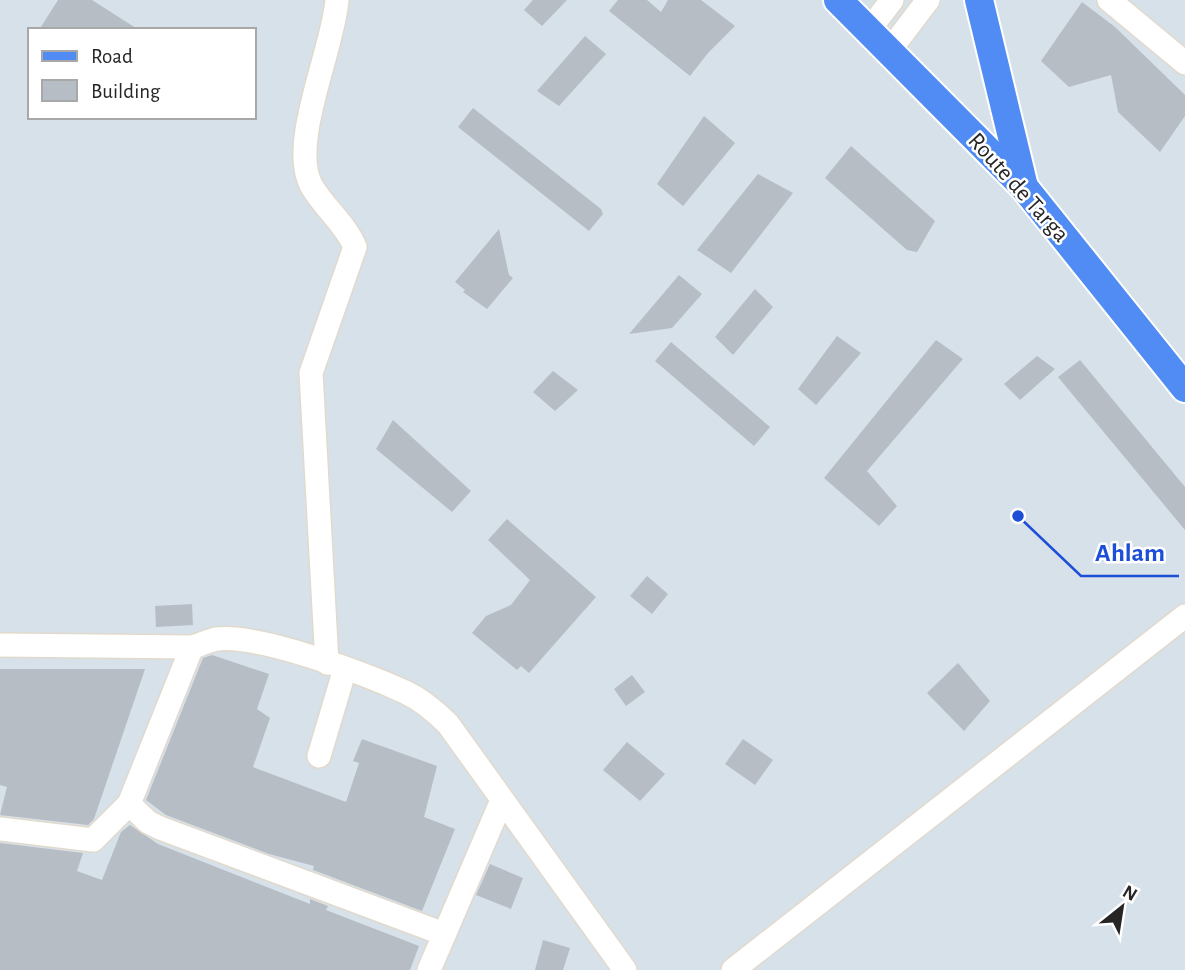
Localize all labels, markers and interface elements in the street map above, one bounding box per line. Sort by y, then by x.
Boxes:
legend [28,28,256,119]
text: Road [91,46,133,67]
text: Building [91,81,161,102]
street label: Route de Targa [963,129,1073,247]
callout: Ahlam [1081,529,1179,576]
text: Ahlam [1095,540,1165,566]
north arrow [1087,872,1157,942]
text: N [1119,882,1140,905]

